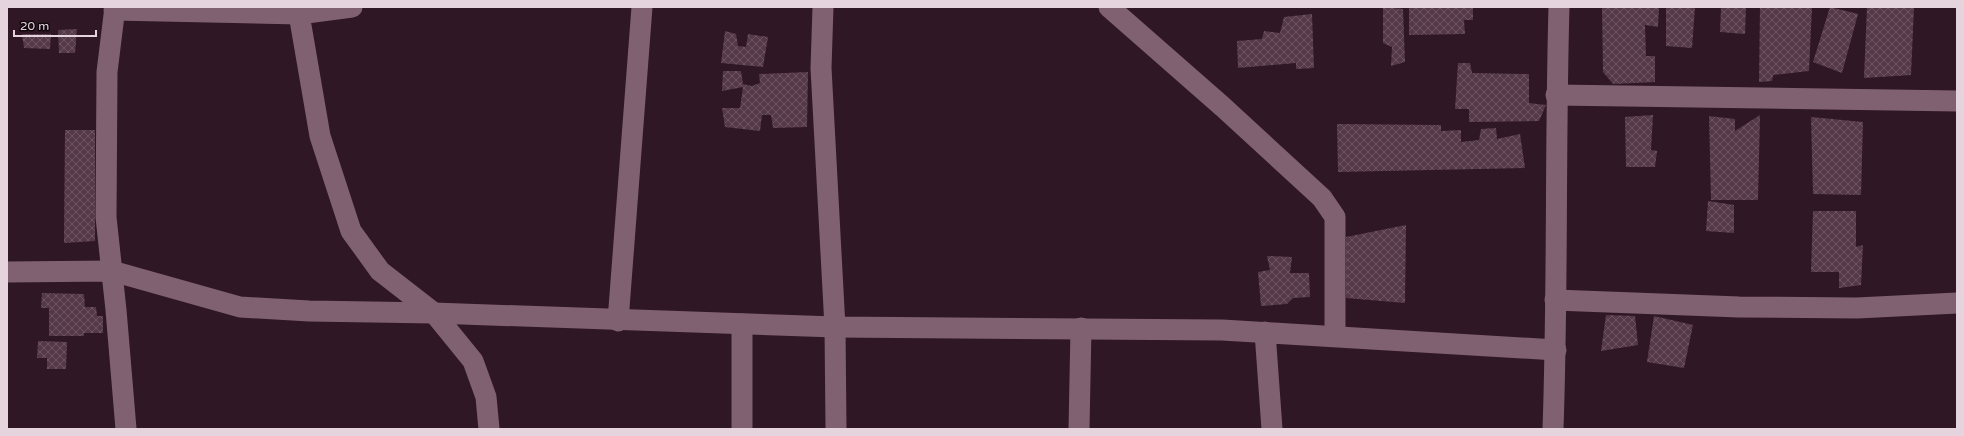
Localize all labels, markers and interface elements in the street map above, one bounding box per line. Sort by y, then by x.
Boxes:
scale bar [14,12,96,38]
text: 20 m [20,19,49,33]

